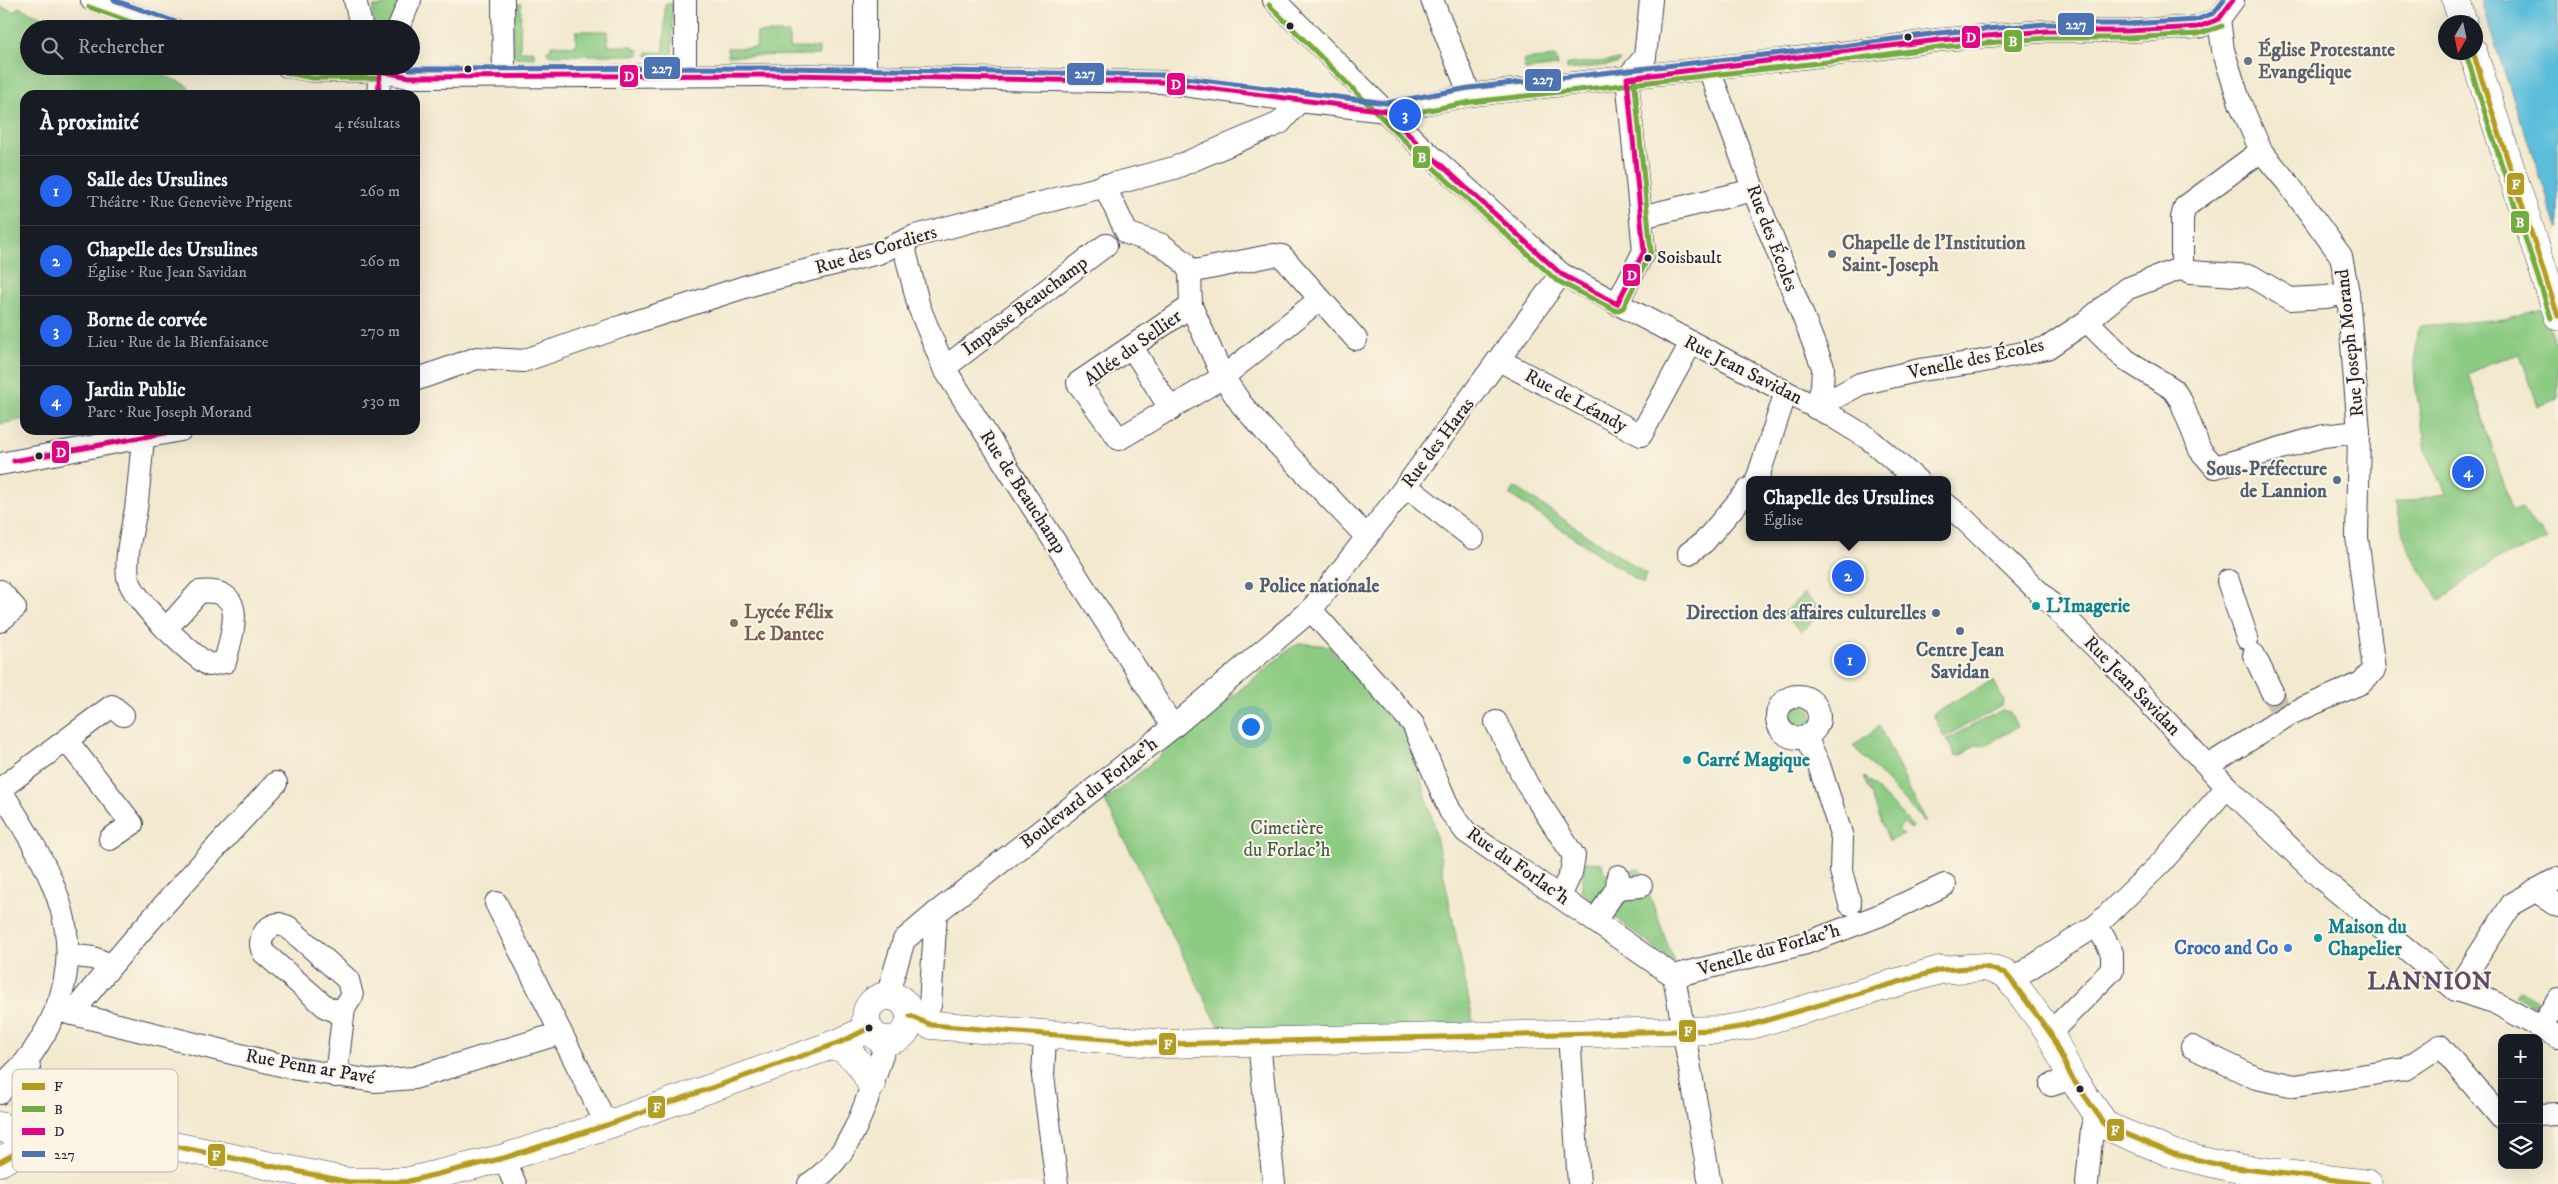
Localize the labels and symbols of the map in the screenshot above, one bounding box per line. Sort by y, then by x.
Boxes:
line badge: 227 [2057,12,2095,36]
north arrow [2438,15,2483,60]
text: 227 [2066,16,2086,34]
unlabelled marker [1285,21,1295,31]
line badge: D [1961,25,1981,49]
text: D [1966,29,1977,47]
line badge: B [2003,29,2023,53]
unlabelled marker [1903,32,1913,42]
text: B [2009,33,2018,51]
place label: Église Protestante Evangélique [2258,37,2395,85]
marker: Église Protestante Evangélique [2242,55,2254,67]
line badge: 227 [643,56,681,80]
text: 227 [652,60,672,78]
line badge: 227 [1066,62,1105,86]
unlabelled marker [463,64,473,74]
line badge: D [619,64,639,88]
text: 227 [1075,65,1095,83]
text: D [624,68,635,86]
line badge: 227 [1524,68,1562,92]
text: 227 [1533,71,1553,89]
line badge: D [1166,72,1186,96]
text: D [1171,76,1182,94]
pin: 3 [1389,96,1421,134]
line badge: B [1412,145,1431,169]
text: B [1418,149,1427,167]
line badge: F [2506,172,2525,196]
text: F [2512,176,2521,194]
street label: Rue des Écoles [1741,181,1804,294]
line badge: B [2510,210,2530,234]
text: B [2516,214,2525,232]
street label: Rue des Cordiers [812,221,940,279]
place label: Chapelle de l'Institution Saint-Joseph [1842,232,2027,277]
place label: Soisbault [1657,247,1722,269]
marker: Chapelle de l'Institution Saint-Joseph [1826,248,1838,260]
street label: Impasse Beauchamp [958,251,1092,361]
marker: Soisbault [1643,253,1653,263]
line badge: D [1622,263,1641,287]
text: D [1627,267,1638,285]
street label: Rue Joseph Morand [2331,267,2369,418]
street label: Allée du Sellier [1080,305,1186,391]
street label: Rue Jean Savidan [1680,330,1806,410]
street label: Venelle des Écoles [1905,332,2046,385]
street label: Rue de Léandy [1521,364,1632,438]
street label: Rue des Haras [1397,393,1479,493]
street label: Rue de Beauchamp [975,426,1071,558]
line badge: D [51,440,70,464]
text: D [56,444,67,462]
unlabelled marker [34,451,44,461]
pin: 4 [2452,453,2484,491]
place label: Sous-Préfecture de Lannion [2206,458,2328,503]
marker: Sous-Préfecture de Lannion [2331,474,2343,486]
pin: 2 [1832,557,1864,595]
place label: Police nationale [1259,575,1379,598]
marker: Police nationale [1243,580,1255,592]
place label: L'Imagerie [2046,595,2130,618]
marker: L'Imagerie [2030,600,2042,612]
place label: Lycée Félix Le Dantec [744,601,834,646]
place label: Direction des affaires culturelles [1686,602,1927,625]
marker: Direction des affaires culturelles [1930,607,1942,619]
marker: Lycée Félix Le Dantec [728,617,740,629]
marker: Centre Jean Savidan [1954,625,1966,637]
street label: Rue Jean Savidan [2079,631,2185,741]
place label: Centre Jean Savidan [1916,639,2005,684]
pin: 1 [1834,641,1866,679]
your location [1238,714,1264,740]
street label: Boulevard du Forlac'h [1016,732,1162,854]
place label: Carré Magique [1697,749,1810,773]
marker: Carré Magique [1681,754,1693,766]
park label: Cimetière du Forlac’h [1244,817,1330,862]
street label: Rue du Forlac'h [1462,822,1574,910]
place label: Maison du Chapelier [2328,916,2407,961]
street label: Venelle du Forlac'h [1694,919,1843,982]
marker: Maison du Chapelier [2312,932,2324,944]
place label: Croco and Co [2174,937,2278,960]
marker: Croco and Co [2282,942,2294,954]
district label: LANNION [2367,967,2493,997]
line badge: F [1678,1019,1697,1043]
unlabelled marker [864,1023,874,1033]
text: F [1684,1023,1693,1041]
line badge: F [1158,1032,1177,1056]
text: F [1164,1036,1173,1054]
street label: Rue Penn ar Pavé [244,1044,377,1090]
legend [12,1069,178,1172]
text: F [54,1078,63,1096]
unlabelled marker [2075,1084,2085,1094]
line badge: F [647,1095,666,1119]
text: F [653,1099,662,1117]
text: B [54,1101,63,1119]
line badge: F [2106,1118,2125,1142]
text: F [2111,1122,2120,1140]
text: D [54,1123,64,1141]
line badge: F [207,1143,226,1167]
text: 227 [54,1146,75,1164]
text: F [212,1147,221,1165]

